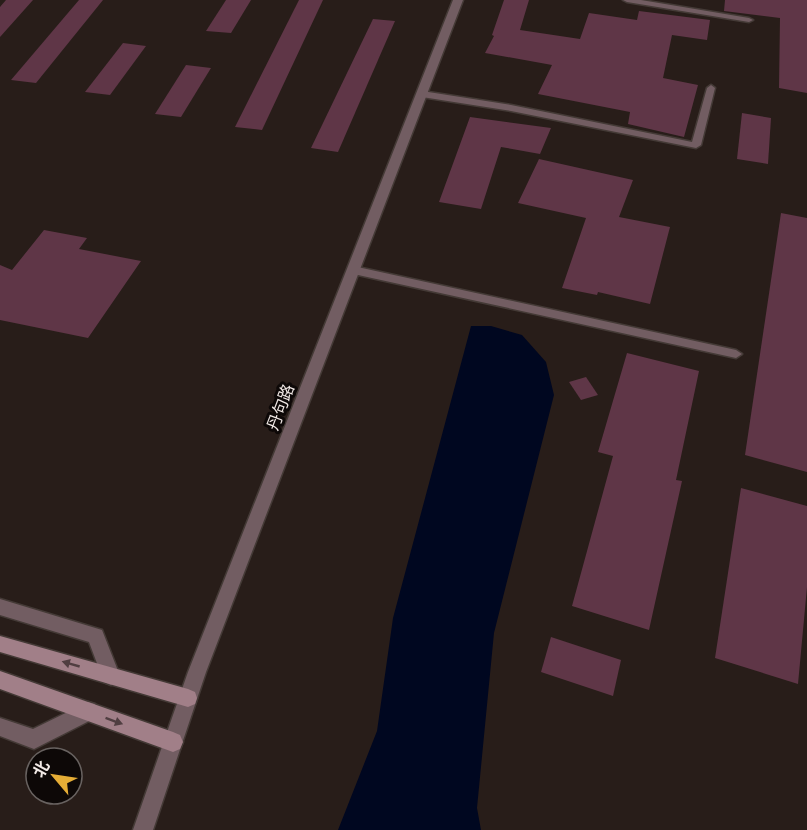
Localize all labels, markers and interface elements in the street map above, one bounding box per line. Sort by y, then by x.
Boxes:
street label: 丹句路 [263,381,298,433]
one-way arrow [62,659,80,668]
one-way arrow [105,716,123,726]
north arrow [24,746,84,806]
text: 北 [29,757,54,781]

